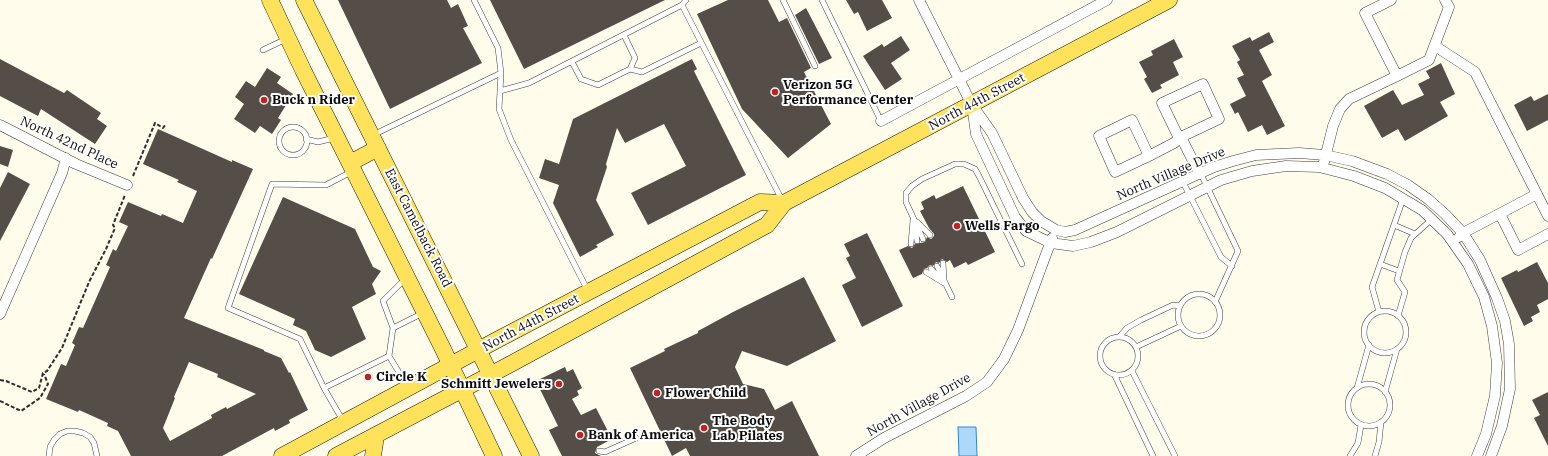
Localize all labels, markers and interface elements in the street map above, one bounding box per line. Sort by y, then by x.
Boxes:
street label: North 44th Street [926,70,1028,134]
place label: Verizon 5G Performance Center [783,77,913,108]
marker: Verizon 5G Performance Center [770,87,780,97]
place label: Buck n Rider [272,92,355,108]
marker: Buck n Rider [259,95,269,105]
street label: North 42nd Place [17,113,121,173]
street label: North Village Drive [1115,144,1227,204]
street label: East Camelback Road [381,166,455,290]
place label: Wells Fargo [965,218,1040,234]
marker: Wells Fargo [952,221,962,231]
street label: North 44th Street [480,291,582,355]
place label: Circle K [376,369,427,385]
street label: North Village Drive [864,370,974,440]
marker: Circle K [363,372,373,382]
place label: Schmitt Jewelers [441,376,551,392]
marker: Schmitt Jewelers [554,379,564,389]
place label: Flower Child [665,385,747,401]
marker: Flower Child [652,388,662,398]
place label: The Body Lab Pilates [712,413,782,444]
marker: The Body Lab Pilates [699,423,709,433]
place label: Bank of America [588,427,694,443]
marker: Bank of America [575,430,585,440]

